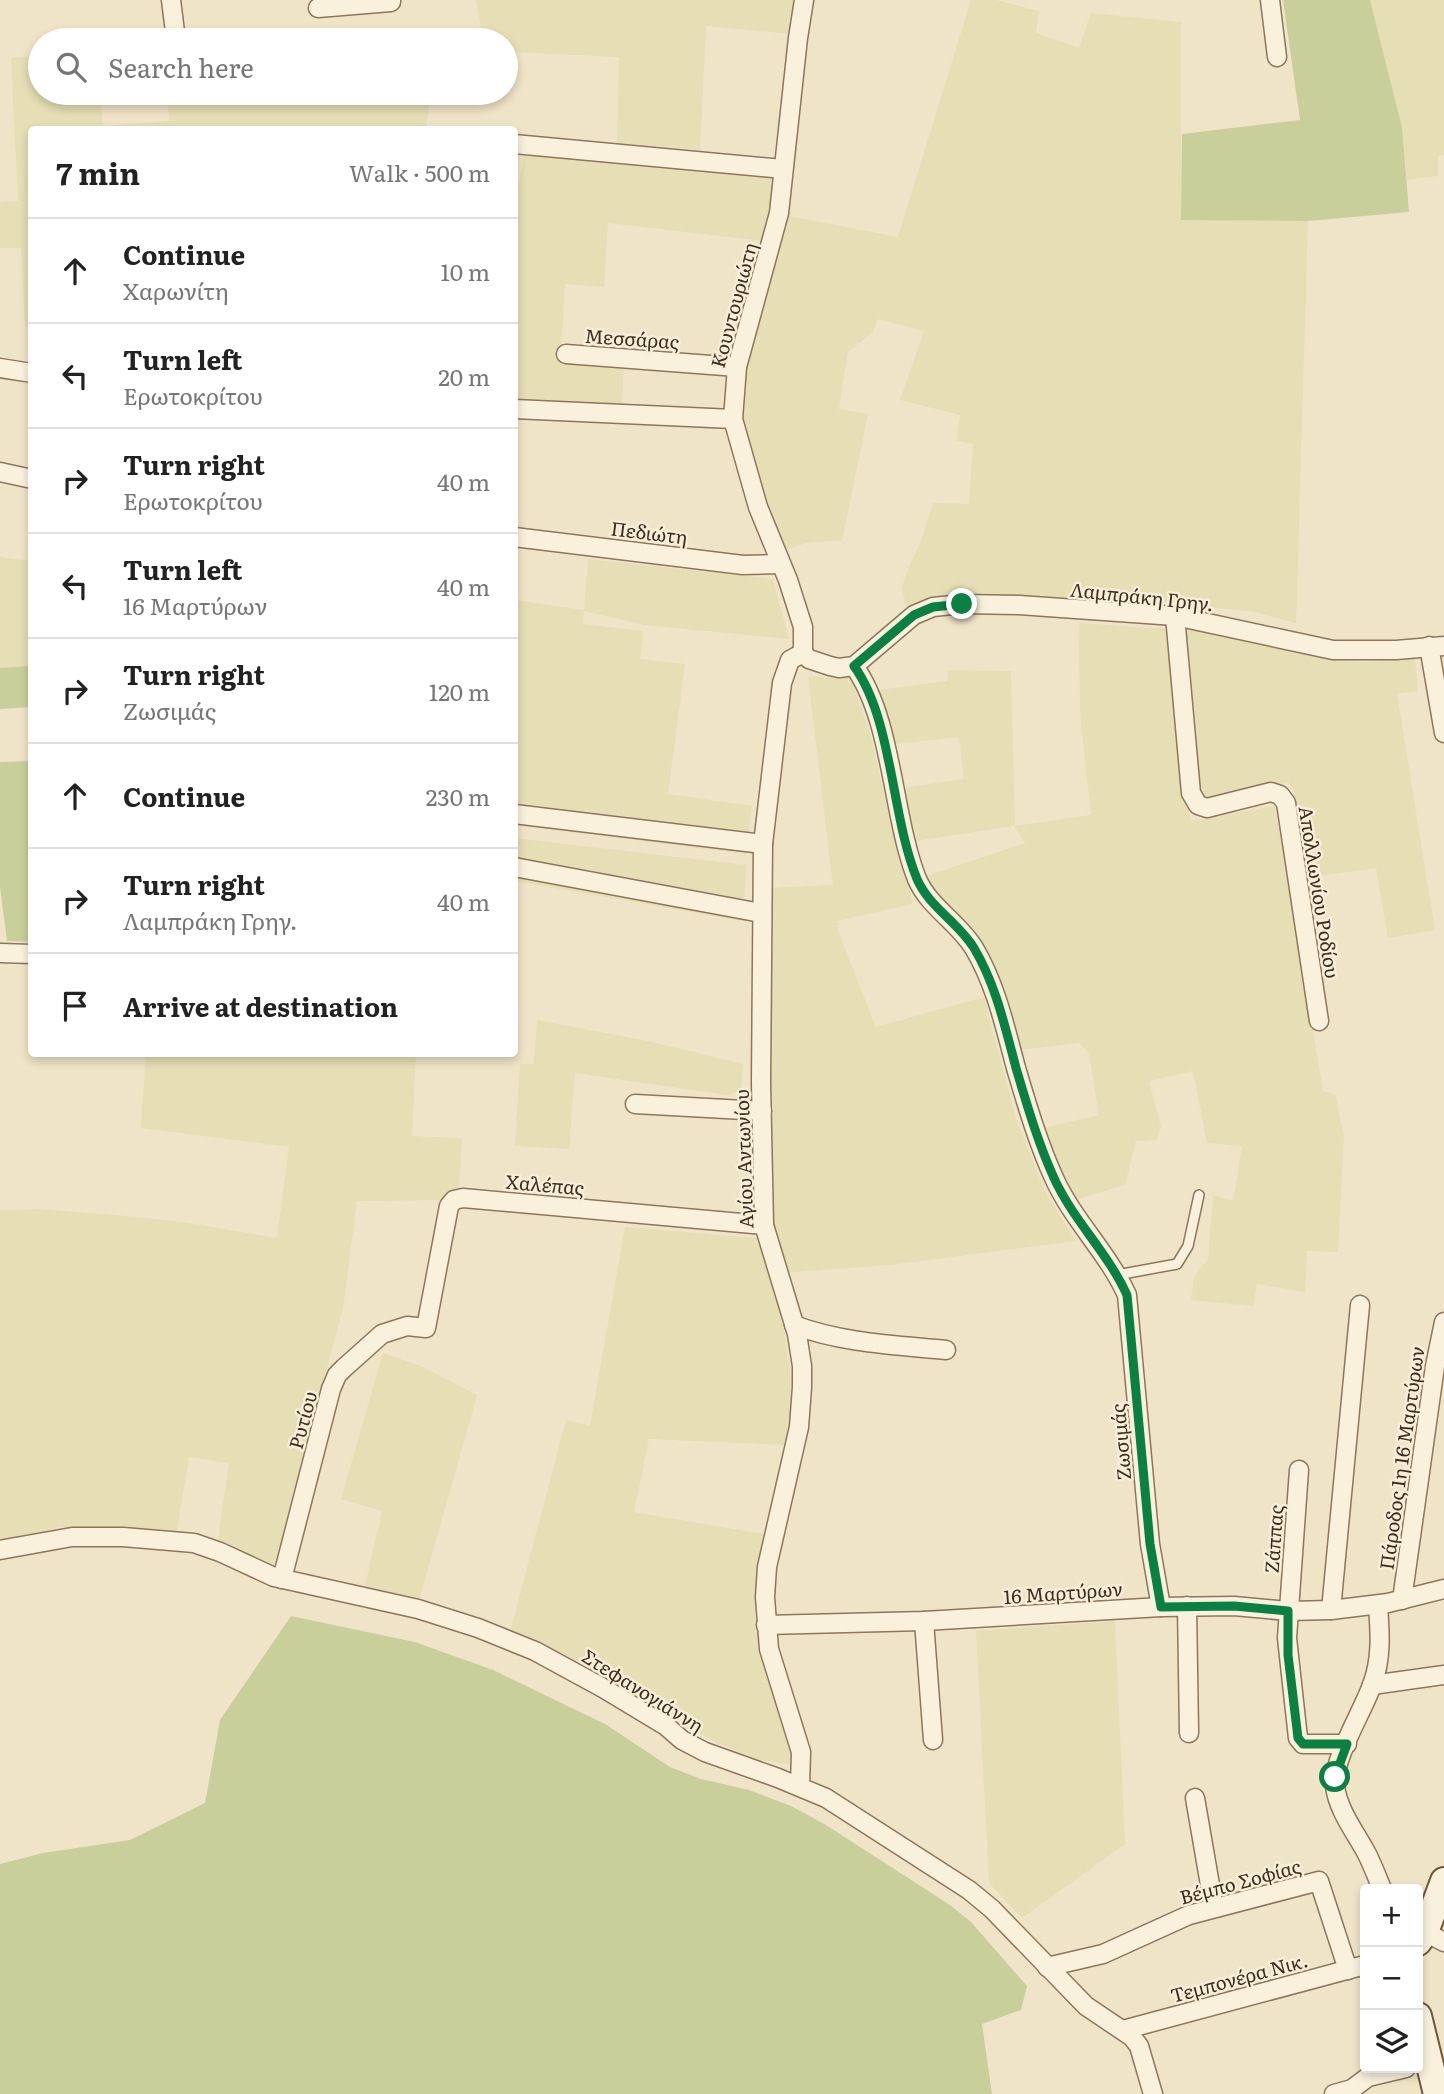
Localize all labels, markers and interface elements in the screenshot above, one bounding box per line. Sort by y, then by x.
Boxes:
search box [28,28,518,105]
text: Search here [108,47,254,86]
icon: search [52,48,90,86]
text: 7 min [56,150,140,194]
text: Walk · 500 m [349,155,490,189]
text: Continue [123,234,245,273]
street label: Κουντουριώτη [703,239,763,371]
icon: ahead [56,252,94,290]
text: 10 m [440,254,490,288]
text: Χαρωνίτη [123,273,229,307]
street label: Μεσσάρας [584,321,680,355]
text: Turn left [123,339,242,378]
icon: left [56,357,94,395]
text: 20 m [438,359,490,393]
text: Ερωτοκρίτου [123,378,263,412]
text: Turn right [123,444,265,483]
icon: right [56,462,94,500]
text: 40 m [437,464,490,498]
text: Ερωτοκρίτου [123,483,263,517]
street label: Πεδιώτη [609,513,689,551]
text: Turn left [123,549,242,588]
icon: left [56,567,94,605]
text: 40 m [437,569,490,603]
street label: Λαμπράκη Γρηγ. [1069,575,1215,617]
text: 16 Μαρτύρων [123,588,267,622]
route end [946,588,977,619]
text: Turn right [123,654,265,693]
icon: right [56,672,94,710]
text: 120 m [429,674,490,708]
text: Ζωσιμάς [123,693,216,727]
text: Continue [123,776,245,815]
icon: ahead [56,777,94,815]
text: 230 m [426,779,490,813]
street label: Απολλωνίου Ροδίου [1293,804,1347,980]
text: Turn right [123,864,265,903]
icon: right [56,882,94,920]
text: 40 m [437,884,490,918]
text: Λαμπράκη Γρηγ. [123,903,297,937]
text: Arrive at destination [123,986,398,1025]
icon: arrive [56,987,94,1025]
street label: Αγίου Αντωνίου [727,1089,759,1229]
street label: Χαλέπας [505,1167,585,1201]
street label: Πάροδος 1η 16 Μαρτύρων [1371,1344,1431,1572]
street label: Ρυτίου [281,1388,323,1452]
street label: Ζωσιμάς [1103,1402,1137,1482]
street label: Ζάππας [1257,1504,1289,1574]
street label: 16 Μαρτύρων [1003,1574,1123,1610]
street label: Στεφανογιάννη [577,1641,709,1739]
route start [1319,1761,1350,1792]
street label: Βέμπο Σοφίας [1176,1851,1304,1911]
map controls [1360,1884,1423,2073]
button: + [1360,1884,1423,1947]
street label: Τεμπονέρα Νικ. [1167,1945,1311,2009]
button: − [1360,1947,1423,2010]
button: layers [1360,2010,1423,2073]

